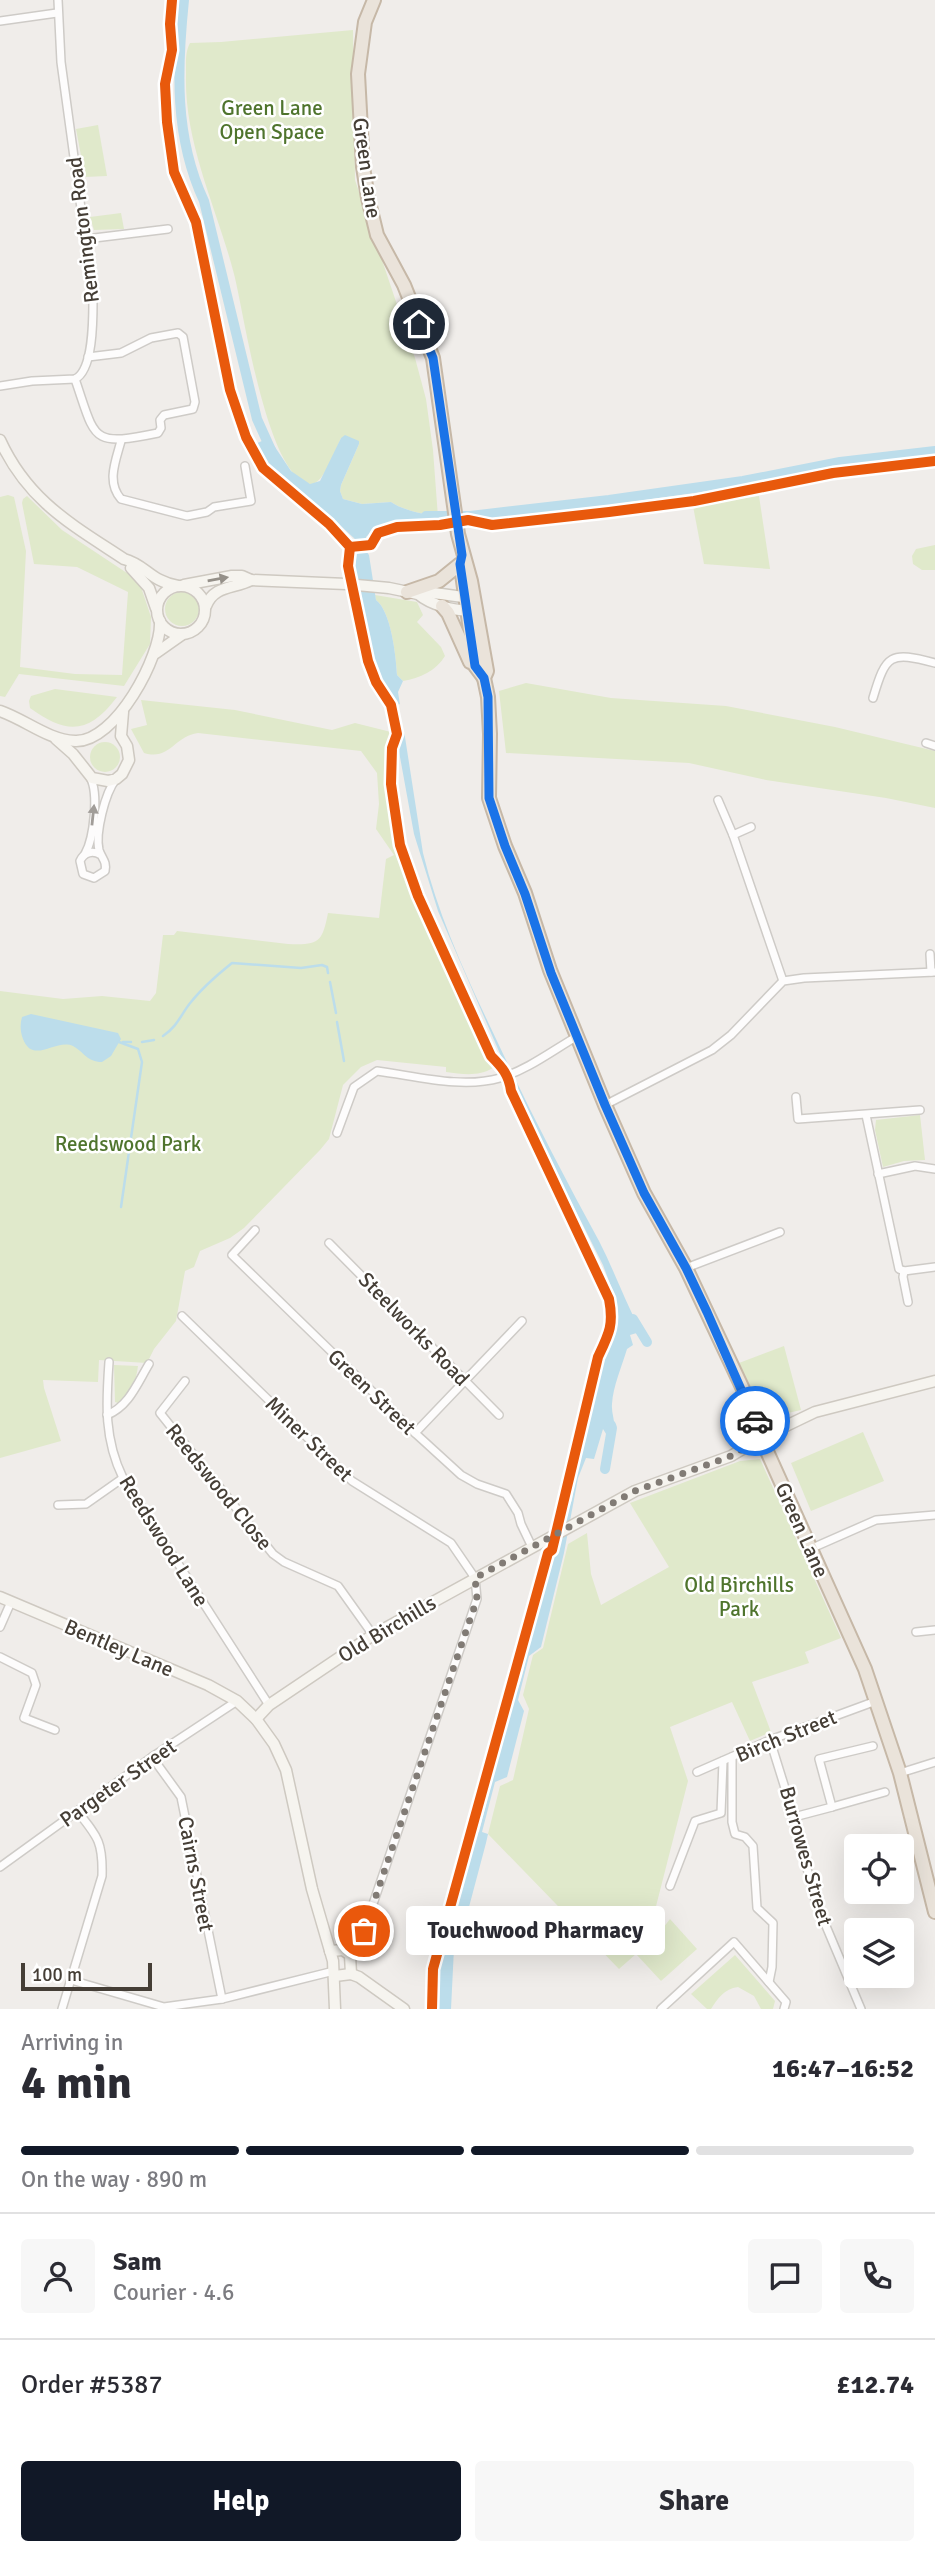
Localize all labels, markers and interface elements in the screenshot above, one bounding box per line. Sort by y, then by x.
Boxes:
park label: Green Lane Open Space [219,95,325,145]
street label: Green Lane [347,116,387,220]
street label: Remington Road [61,156,105,304]
pin [389,294,449,354]
icon: home [400,305,438,343]
one-way arrow [207,573,229,584]
one-way arrow [88,804,99,826]
park label: Reedswood Park [55,1131,202,1157]
street label: Steelworks Road [353,1266,475,1392]
street label: Green Street [322,1344,422,1440]
courier [720,1386,790,1456]
street label: Miner Street [260,1391,358,1487]
icon: car [736,1402,774,1440]
street label: Reedswood Close [160,1418,278,1556]
street label: Reedswood Lane [113,1471,215,1611]
street label: Green Lane [770,1478,834,1582]
park label: Old Birchills Park [684,1572,794,1622]
street label: Old Birchills [333,1590,441,1668]
street label: Bentley Lane [61,1613,177,1683]
street label: Birch Street [732,1704,840,1768]
street label: Pargeter Street [55,1733,181,1833]
street label: Burrowes Street [774,1783,838,1929]
street label: Cairns Street [172,1814,220,1934]
map controls [844,1834,914,1988]
button: locate [844,1834,914,1904]
pin [334,1901,394,1961]
callout: Touchwood Pharmacy [406,1906,665,1955]
icon: bag [345,1912,383,1950]
text: Touchwood Pharmacy [428,1916,643,1945]
button: layers [844,1918,914,1988]
scale bar [21,1960,152,1992]
text: 100 m [32,1963,82,1987]
text: Arriving in [21,2028,123,2057]
text: 16:47–16:52 [772,2053,914,2085]
text: 4 min [21,2055,132,2111]
text: On the way · 890 m [21,2165,207,2194]
button: person [21,2239,95,2313]
button: chat [748,2239,822,2313]
button: phone [840,2239,914,2313]
text: Sam [113,2246,162,2278]
text: Courier · 4.6 [113,2278,234,2307]
text: Order #5387 [21,2369,162,2401]
text: £12.74 [836,2369,914,2401]
button: Help [21,2461,461,2541]
button: Share [475,2461,914,2541]

